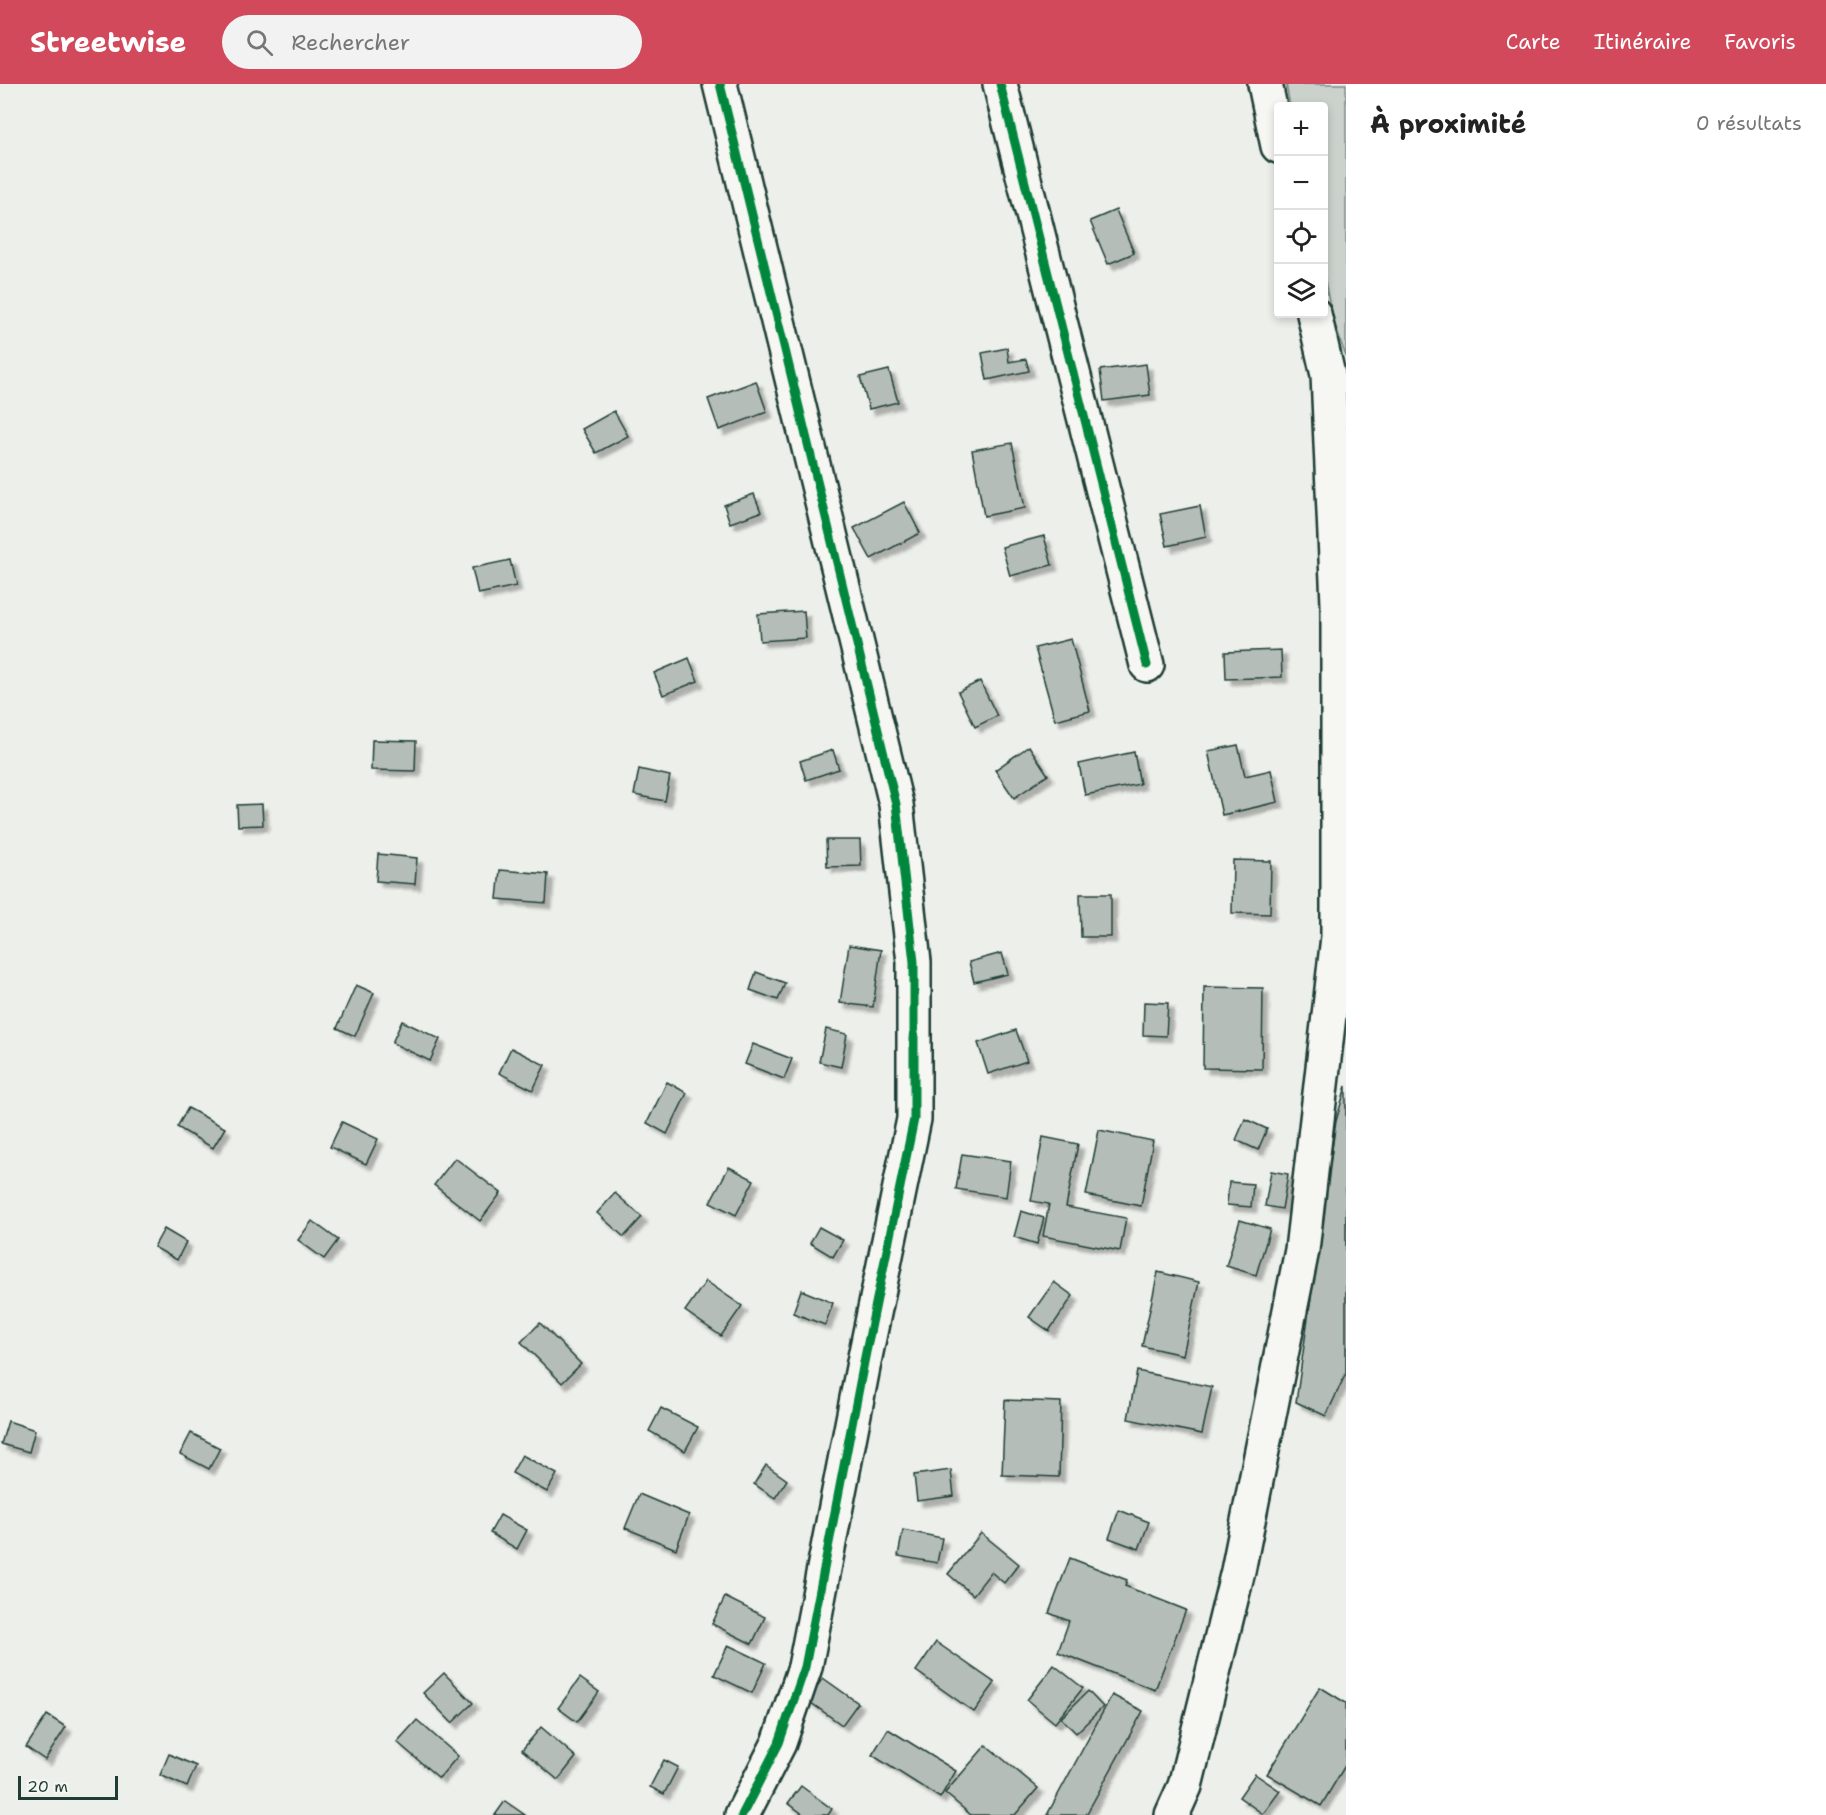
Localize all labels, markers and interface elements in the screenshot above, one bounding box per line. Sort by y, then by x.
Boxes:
search box [222,15,642,69]
text: Streetwise [30,23,186,61]
icon: search [243,26,276,59]
text: Rechercher [291,28,410,57]
text: Carte [1506,28,1561,56]
text: Itinéraire [1594,28,1691,56]
text: Favoris [1724,28,1796,56]
map controls [1274,102,1328,318]
button: + [1274,102,1328,156]
text: À proximité [1370,106,1526,141]
text: 0 résultats [1696,110,1802,136]
button: − [1274,156,1328,210]
button: locate [1274,210,1328,264]
button: layers [1274,264,1328,318]
scale bar [18,1773,118,1800]
text: 20 m [27,1776,68,1797]

